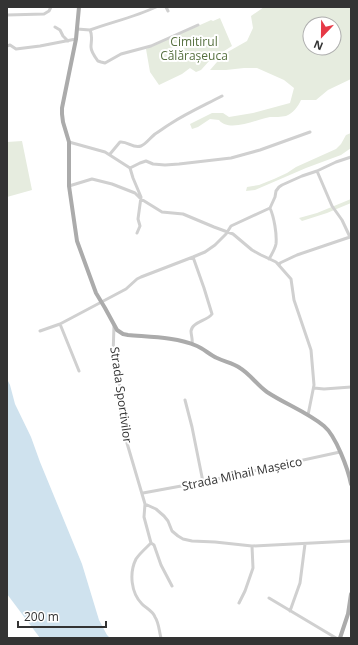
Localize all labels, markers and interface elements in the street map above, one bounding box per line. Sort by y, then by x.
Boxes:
north arrow [302,16,342,56]
park label: Cimitirul Călărașeuca [160,33,228,64]
text: N [311,37,325,54]
street label: Strada Sportivilor [106,346,137,444]
street label: Strada Mihail Mașeico [180,452,304,495]
scale bar [18,603,106,629]
text: 200 m [24,608,59,625]

